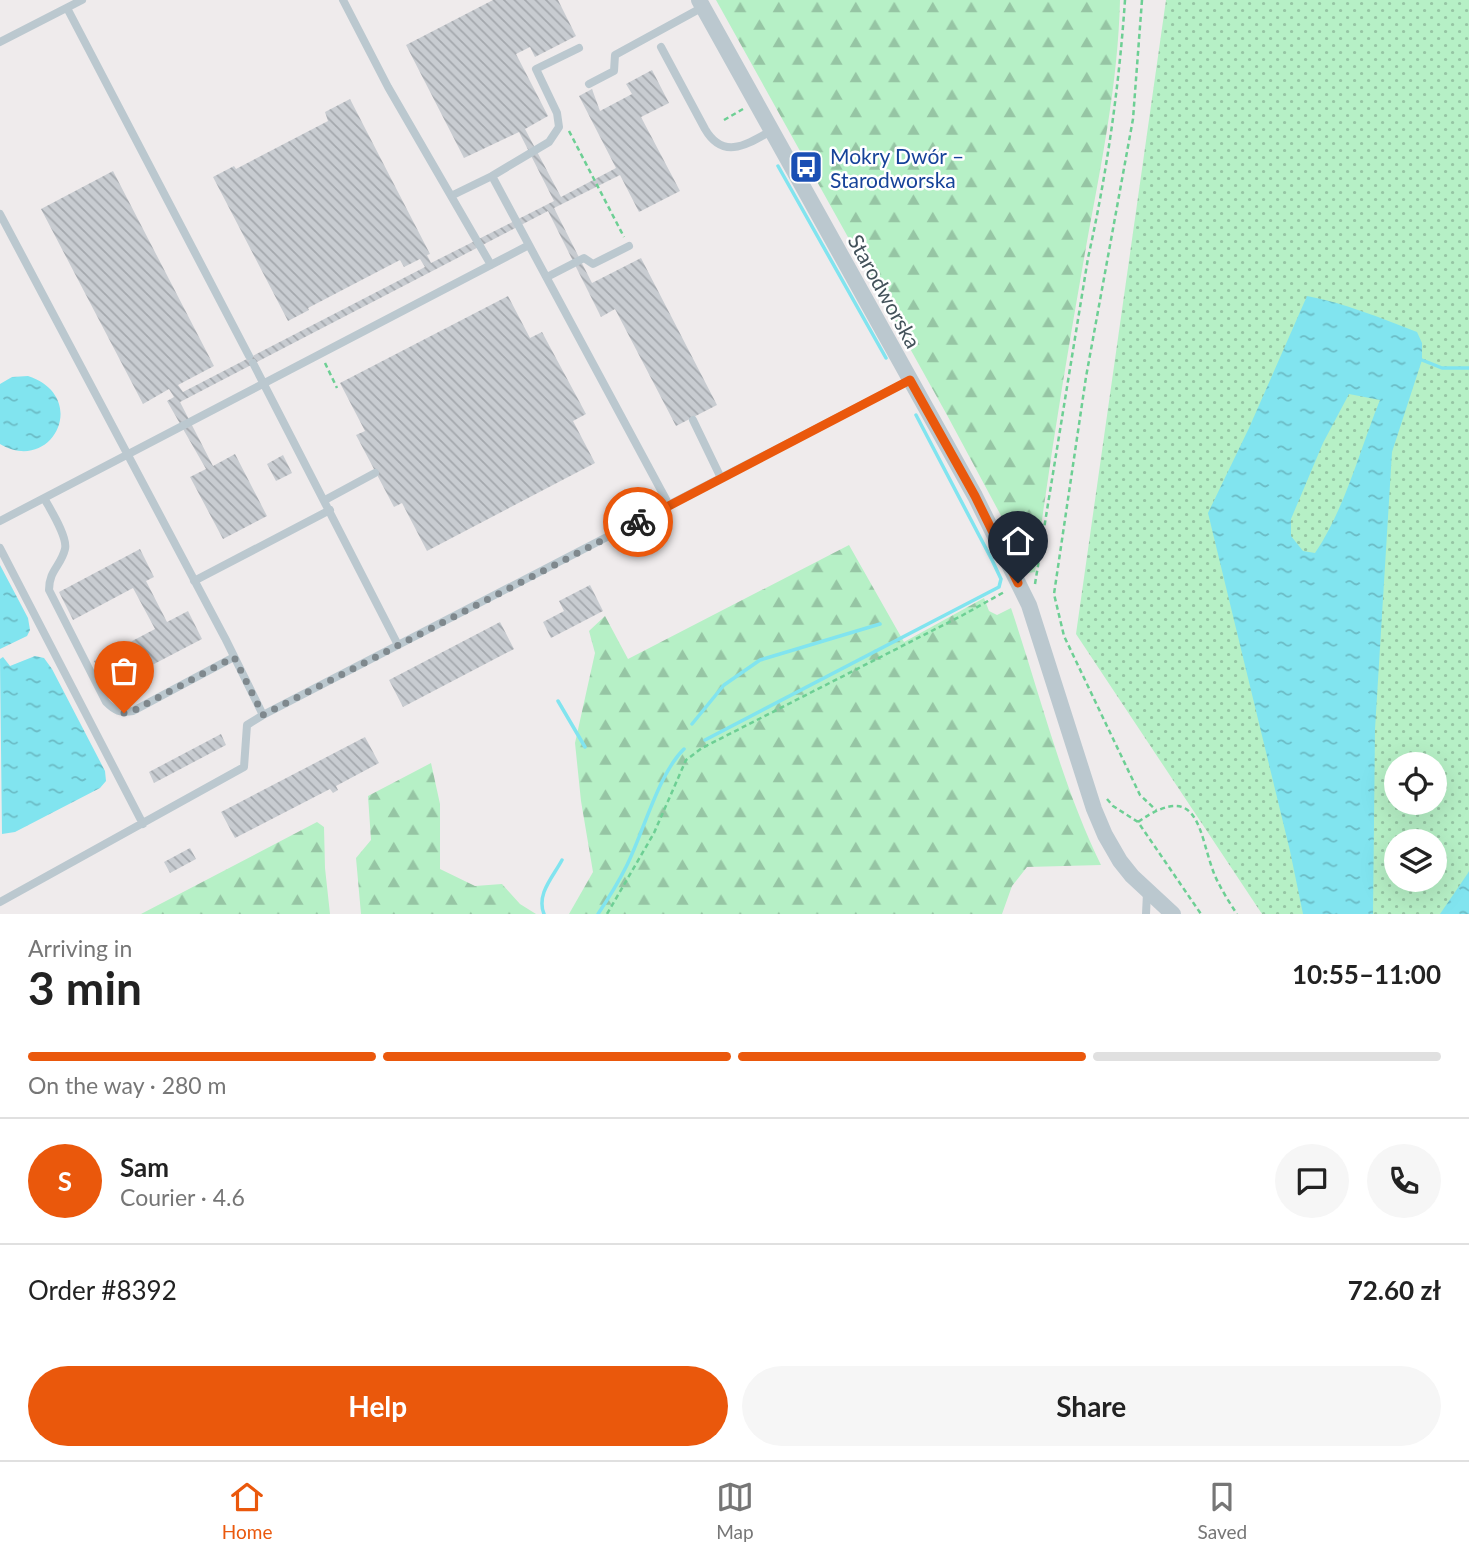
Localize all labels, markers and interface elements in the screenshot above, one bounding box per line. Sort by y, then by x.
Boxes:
place label: Mokry Dwór – Starodworska [830,143,964,192]
bus stop icon: Mokry Dwór – Starodworska [787,148,825,186]
street label: Starodworska [844,230,926,352]
courier [603,487,673,557]
icon: bike [619,503,657,541]
pin [988,511,1048,583]
icon: home [999,522,1037,560]
pin [94,641,154,713]
icon: bag [105,652,143,690]
map controls [1384,752,1447,892]
button: locate [1384,752,1447,815]
button: layers [1384,829,1447,892]
text: Arriving in [28,934,132,962]
text: 10:55–11:00 [1292,958,1441,990]
text: 3 min [28,960,142,1015]
text: On the way · 280 m [28,1071,227,1099]
button: chat [1275,1144,1349,1218]
button: phone [1367,1144,1441,1218]
text: Sam [120,1151,169,1183]
text: S [58,1165,72,1197]
text: Courier · 4.6 [120,1183,245,1211]
text: Order #8392 [28,1274,177,1306]
text: 72.60 zł [1348,1274,1441,1306]
button: Help [28,1366,728,1446]
button: Share [742,1366,1441,1446]
tab: Home [222,1478,272,1543]
tab: Map [716,1478,754,1543]
tab: Saved [1198,1478,1247,1543]

